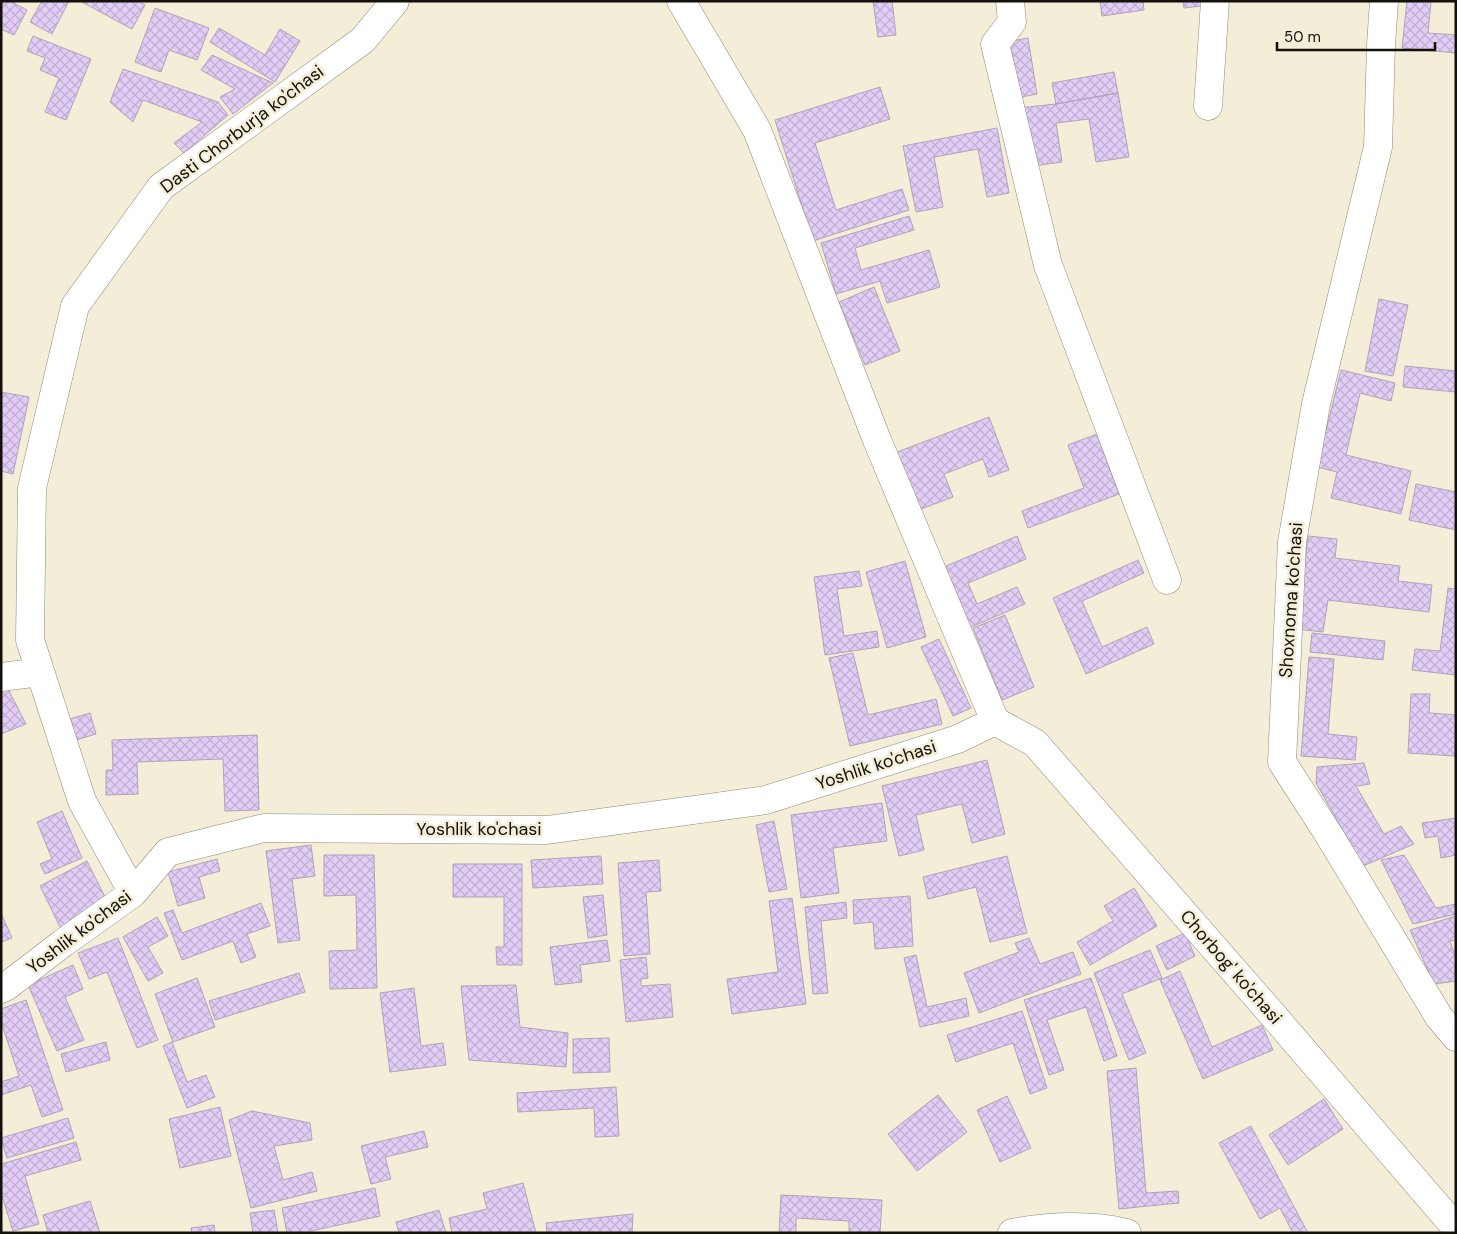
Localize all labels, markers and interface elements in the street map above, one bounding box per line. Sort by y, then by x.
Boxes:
scale bar [1277,20,1434,52]
text: 50 m [1284,27,1321,47]
street label: Dasti Chorburja ko'chasi [155,60,329,198]
street label: Shoxnoma ko'chasi [1274,521,1308,679]
street label: Yoshlik ko'chasi [813,734,939,796]
street label: Yoshlik ko'chasi [416,817,542,841]
street label: Yoshlik ko'chasi [22,885,136,979]
street label: Chorbog' ko'chasi [1175,905,1287,1029]

